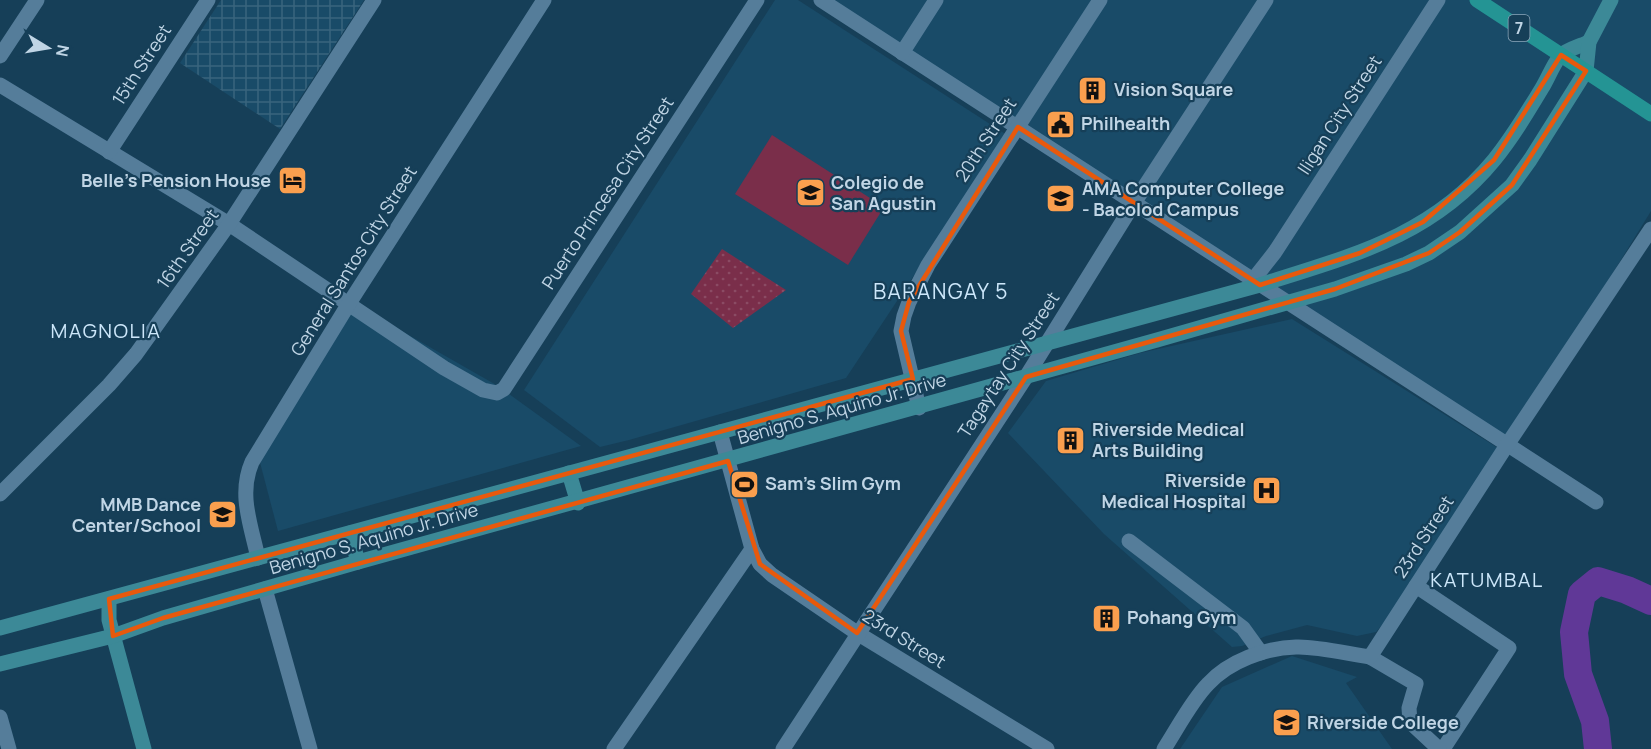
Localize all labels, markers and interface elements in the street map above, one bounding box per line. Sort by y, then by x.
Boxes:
road number: 7 [1508,15,1530,41]
north arrow [18,18,78,78]
street label: 15th Street [106,19,176,109]
text: N [51,43,75,59]
street label: Iligan City Street [1292,50,1387,179]
building icon: Vision Square [1077,74,1109,106]
place label: Vision Square [1114,77,1234,101]
street label: Puerto Princesa City Street [536,92,679,293]
street label: 20th Street [949,93,1021,186]
public building icon: Philhealth [1044,108,1076,140]
place label: Philhealth [1081,111,1170,135]
street label: General Santos City Street [285,161,422,360]
hotel icon: Belle's Pension House [276,165,308,197]
place label: Belle's Pension House [81,168,271,192]
place label: Colegio de San Agustin [831,170,936,215]
place label: AMA Computer College - Bacolod Campus [1082,176,1284,221]
school or university icon: Colegio de San Agustin [794,177,826,209]
school or university icon: AMA Computer College - Bacolod Campus [1045,183,1077,215]
street label: 16th Street [151,204,224,293]
district label: BARANGAY 5 [873,277,1009,305]
street label: Tagaytay City Street [952,287,1064,442]
district label: MAGNOLIA [51,317,161,344]
street label: Benigno S. Aquino Jr. Drive [735,367,949,449]
place label: Riverside Medical Arts Building [1092,417,1245,462]
building icon: Riverside Medical Arts Building [1055,424,1087,456]
sports icon: Sam's Slim Gym [728,468,760,500]
place label: Riverside Medical Hospital [1101,468,1246,513]
place label: Sam's Slim Gym [765,471,901,495]
hospital icon: Riverside Medical Hospital [1251,475,1283,507]
street label: 23rd Street [1388,491,1459,582]
place label: MMB Dance Center/School [72,492,201,537]
street label: Benigno S. Aquino Jr. Drive [267,497,481,579]
school or university icon: MMB Dance Center/School [206,499,238,531]
district label: KATUMBAL [1430,566,1544,593]
building icon: Pohang Gym [1090,602,1122,634]
street label: 23rd Street [858,603,951,673]
place label: Pohang Gym [1127,605,1236,629]
school or university icon: Riverside College [1270,707,1302,739]
place label: Riverside College [1307,710,1459,734]

